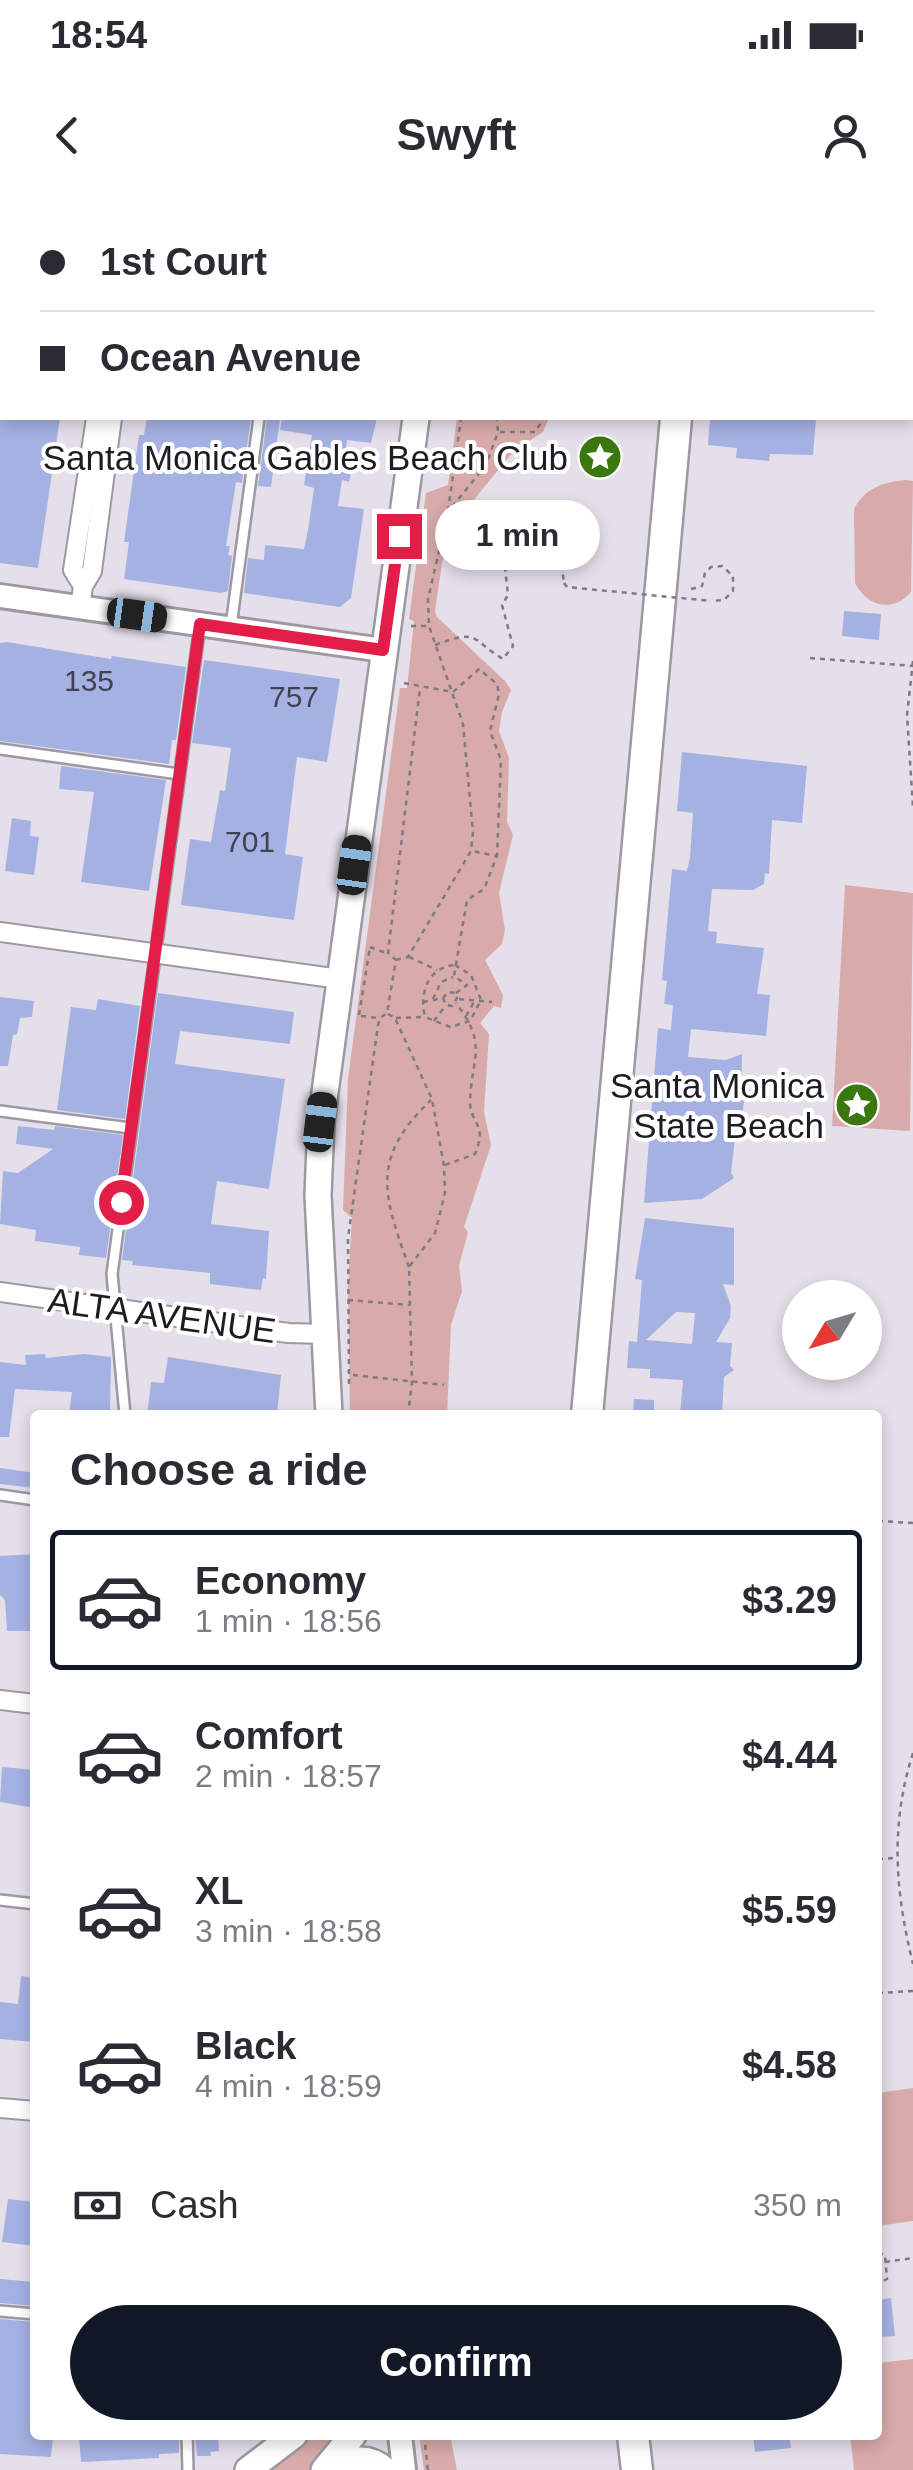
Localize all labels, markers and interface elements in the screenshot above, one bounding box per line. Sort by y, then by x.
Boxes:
text: 18:54 [50,14,147,56]
icon: back [40,108,95,163]
icon: person [818,108,873,163]
text: Swyft [396,109,517,160]
text: 1st Court [100,241,267,283]
text: Ocean Avenue [100,337,361,379]
place icon: Santa Monica Gables Beach Club [577,434,623,480]
place label: Santa Monica Gables Beach Club [43,438,568,477]
callout: 1 min [434,501,599,571]
route end [377,514,422,559]
text: 1 min [476,517,559,553]
car [105,596,169,634]
house number: 135 [64,664,114,697]
house number: 757 [269,680,319,713]
house number: 701 [225,825,275,858]
car [335,833,373,897]
place label: Santa Monica State Beach [610,1066,825,1145]
place icon: Santa Monica State Beach [834,1082,880,1128]
car [301,1090,339,1154]
route start [99,1180,144,1225]
street label: ALTA AVENUE [46,1280,278,1350]
north arrow [782,1280,882,1380]
map controls [782,1280,882,1380]
text: Choose a ride [70,1444,368,1495]
icon: car [75,1555,165,1645]
text: Economy [195,1560,366,1602]
text: $3.29 [742,1579,837,1621]
text: 1 min · 18:56 [195,1603,382,1639]
icon: car [75,1710,165,1800]
text: Comfort [195,1715,343,1757]
text: $4.44 [742,1734,837,1776]
text: 2 min · 18:57 [195,1758,382,1794]
icon: car [75,1865,165,1955]
text: XL [195,1870,244,1912]
text: $5.59 [742,1889,837,1931]
text: 3 min · 18:58 [195,1913,382,1949]
icon: car [75,2020,165,2110]
text: Black [195,2025,296,2067]
text: $4.58 [742,2044,837,2086]
text: 4 min · 18:59 [195,2068,382,2104]
icon: cash [70,2178,125,2233]
text: Cash [150,2184,239,2226]
text: 350 m [753,2187,842,2223]
button: Confirm [70,2305,842,2420]

